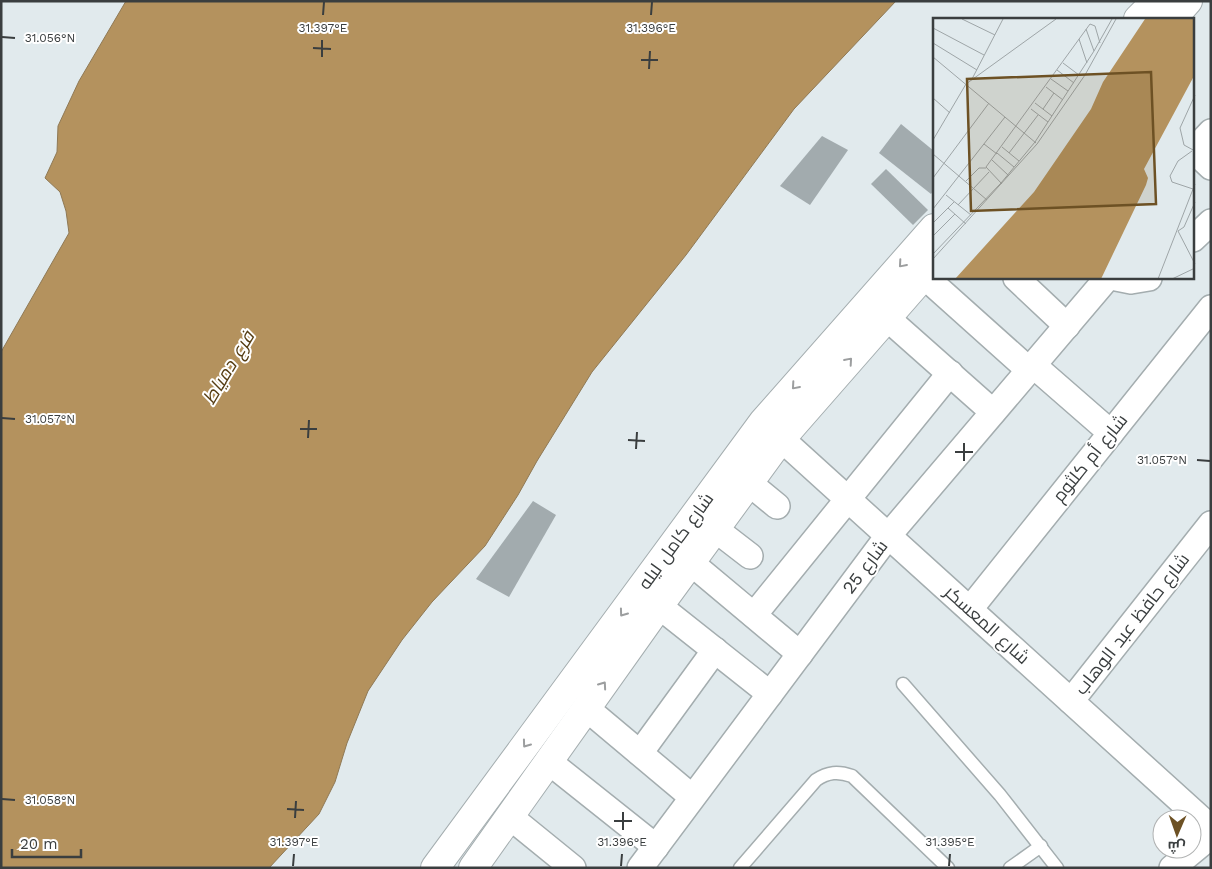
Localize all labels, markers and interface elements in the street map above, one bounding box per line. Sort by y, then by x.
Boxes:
inset map [933,18,1194,279]
text: 31.397°E [299,21,348,35]
text: 31.396°E [626,21,676,35]
text: 31.056°N [25,31,75,45]
one-way arrow [899,259,908,268]
water label: فرع دمياط [198,325,262,409]
one-way arrow [843,358,852,367]
one-way arrow [792,380,800,389]
street label: شارع أم كلثوم [1048,410,1133,507]
text: 31.057°N [25,412,75,426]
text: 31.057°N [1137,453,1187,467]
street label: شارع كامل ليله [634,488,719,594]
street label: شارع 25 [838,536,893,599]
street label: شارع حافظ عبد الوهاب [1070,549,1195,700]
street label: شارع المعسكر [938,580,1034,670]
one-way arrow [620,607,628,616]
one-way arrow [597,682,605,691]
one-way arrow [524,738,532,747]
text: 31.058°N [25,793,75,807]
north arrow [1152,809,1202,859]
scale bar [12,826,81,858]
text: 20 m [20,835,58,853]
text: 31.397°E [270,835,319,849]
text: 31.396°E [597,835,647,849]
text: 31.395°E [925,835,975,849]
text: ش [1167,838,1186,855]

